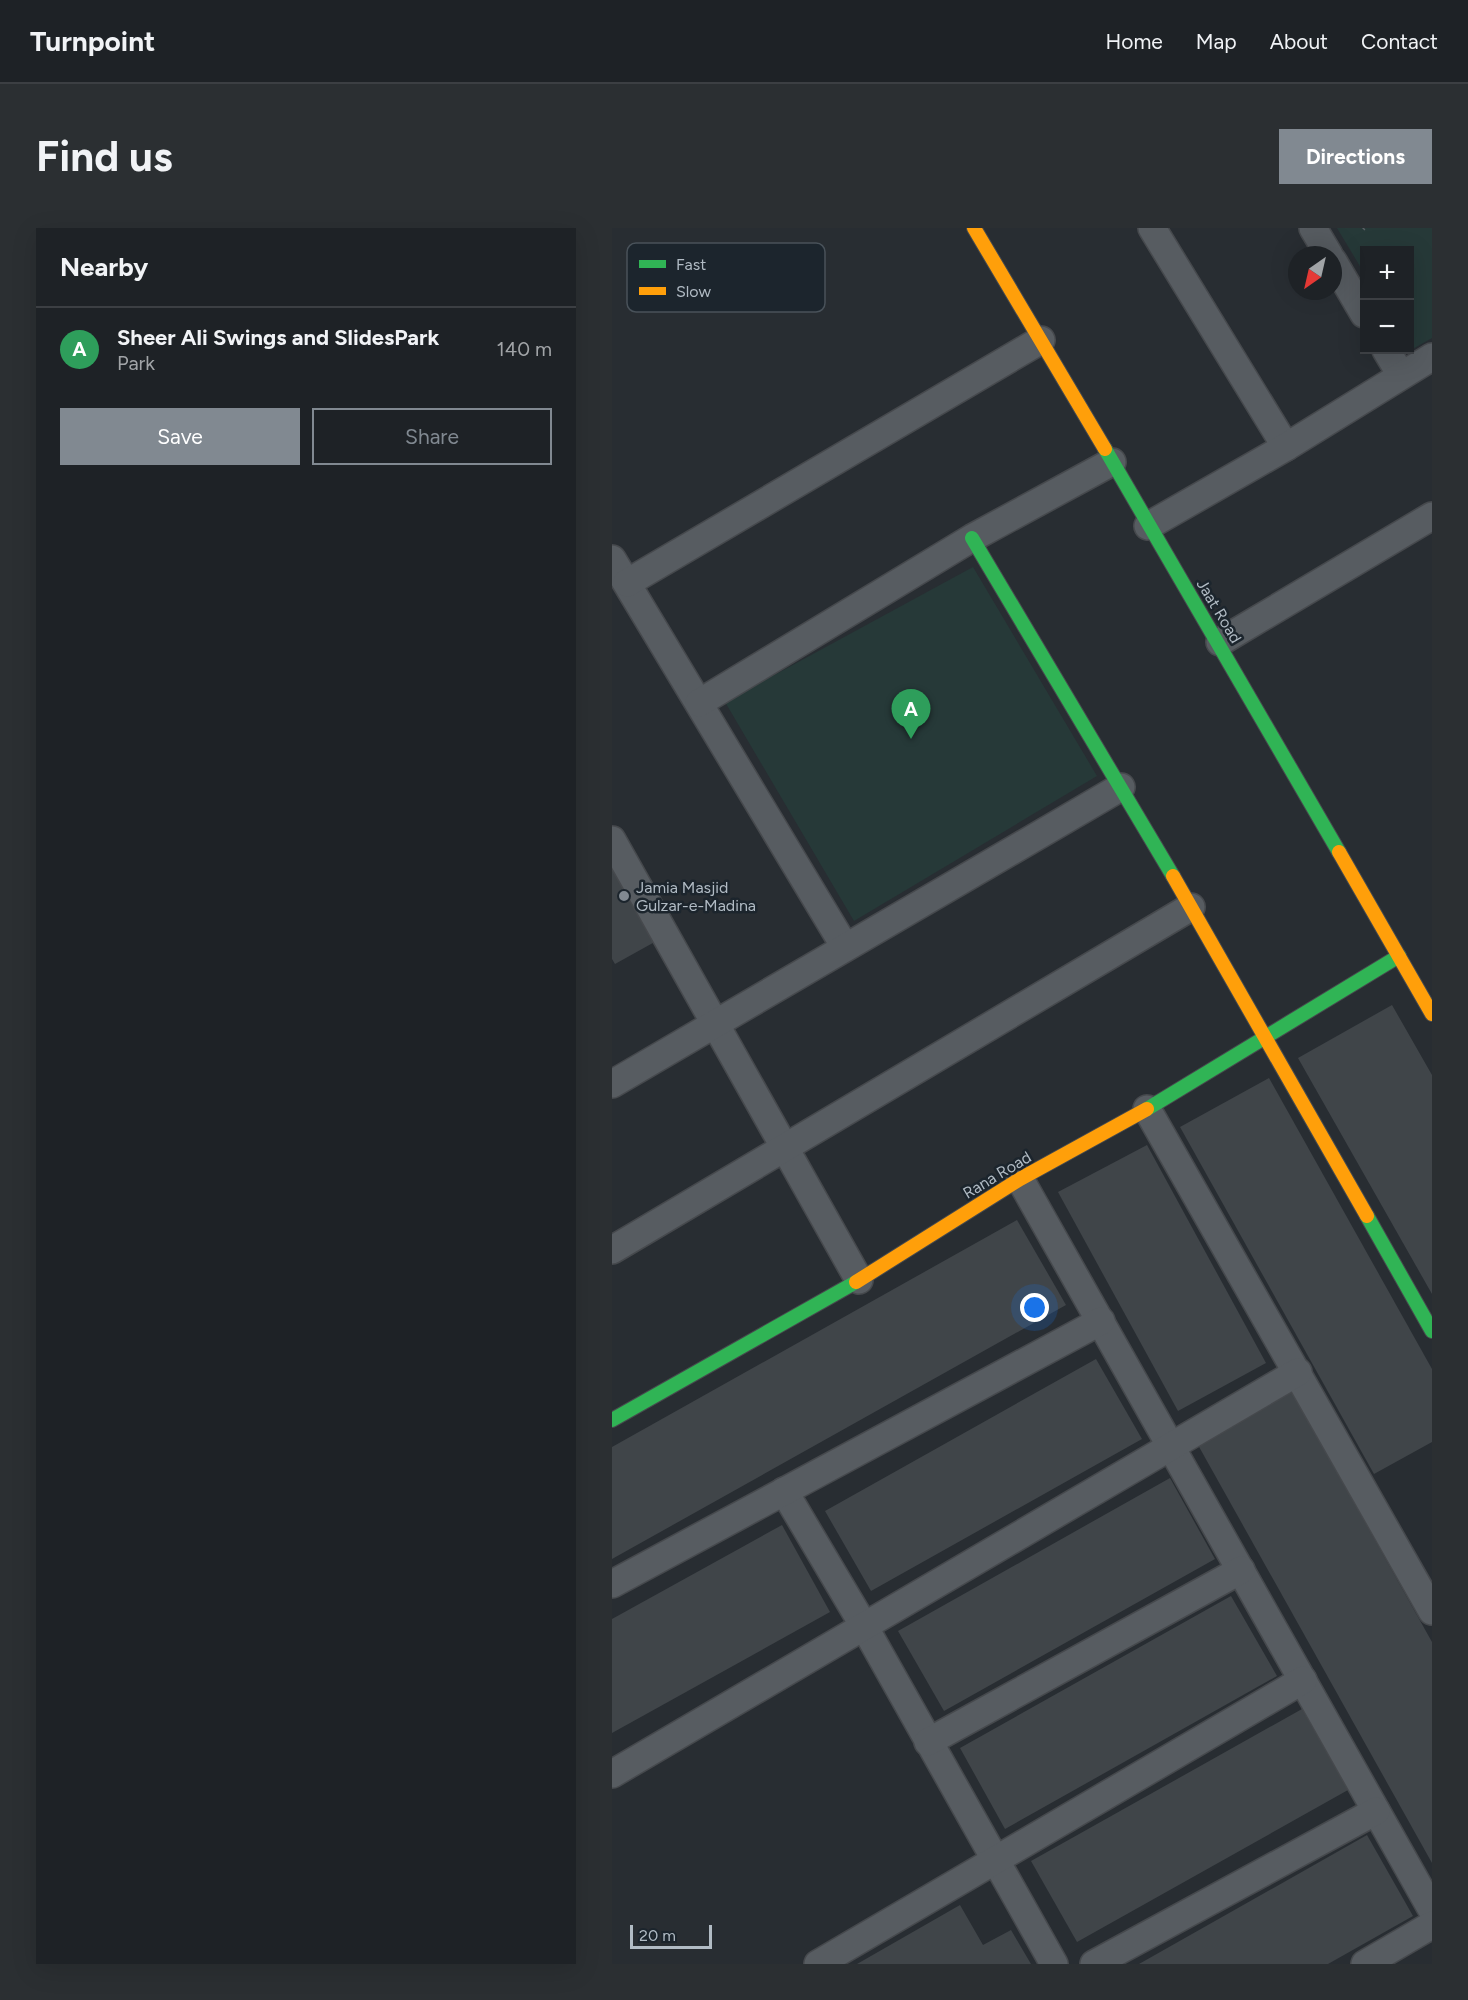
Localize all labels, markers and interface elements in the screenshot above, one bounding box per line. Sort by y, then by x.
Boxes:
text: Turnpoint [30,24,155,58]
text: Home [1106,29,1163,54]
text: Map [1196,29,1237,54]
text: About [1270,29,1328,54]
text: Contact [1361,29,1438,54]
button: Directions [1279,129,1432,184]
text: Find us [36,131,173,182]
legend [627,243,825,312]
north arrow [1288,246,1342,300]
map controls [1360,246,1414,354]
button: + [1360,246,1414,300]
text: Nearby [60,251,148,283]
text: Fast [676,255,706,274]
text: Slow [676,282,711,301]
button: − [1360,300,1414,354]
text: Sheer Ali Swings and SlidesPark [117,324,439,351]
text: A [72,337,87,361]
text: 140 m [497,337,552,361]
text: Park [117,351,155,375]
button: Save [60,408,300,465]
button: Share [312,408,552,465]
street label: Jaat Road [1192,576,1246,646]
pin: A [892,690,930,739]
place label: Jamia Masjid Gulzar-e-Madina [636,878,756,915]
marker: Jamia Masjid Gulzar-e-Madina [617,889,631,903]
street label: Rana Road [960,1147,1034,1203]
your location [1020,1293,1049,1322]
scale bar [630,1922,712,1950]
text: 20 m [639,1926,676,1945]

